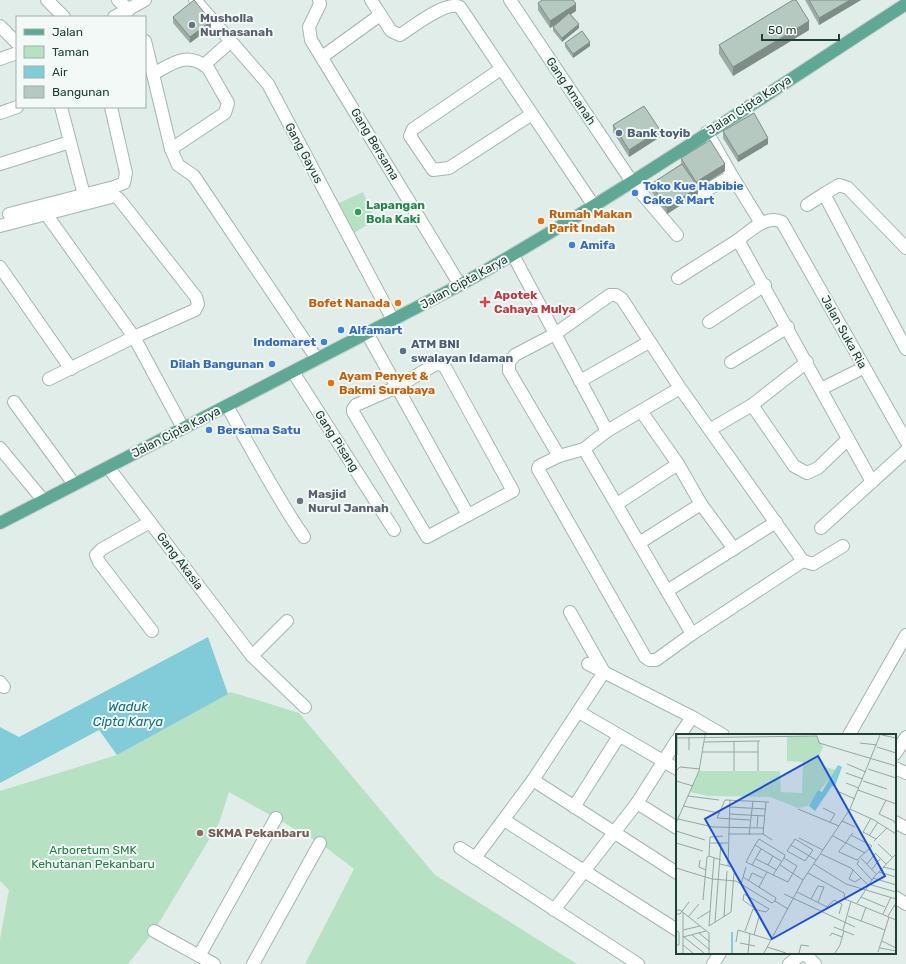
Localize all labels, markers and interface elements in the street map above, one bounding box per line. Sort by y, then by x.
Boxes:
place label: Musholla Nurhasanah [200,11,273,39]
legend [16,16,146,108]
scale bar [762,16,839,42]
marker: Musholla Nurhasanah [187,20,197,30]
text: 50 m [768,23,796,37]
text: Jalan [52,25,83,39]
text: Taman [52,45,89,59]
street label: Gang Amanah [543,55,599,127]
text: Air [52,65,68,79]
street label: Jalan Cipta Karya [704,73,794,137]
text: Bangunan [52,85,109,99]
street label: Gang Bersama [348,105,402,183]
street label: Gang Gayus [282,120,326,186]
place label: Bank toyib [627,126,691,140]
marker: Bank toyib [614,128,624,138]
place label: Toko Kue Habibie Cake & Mart [643,179,744,207]
marker: Toko Kue Habibie Cake & Mart [630,188,640,198]
place label: Lapangan Bola Kaki [366,198,425,226]
marker: Lapangan Bola Kaki [353,207,363,217]
place label: Rumah Makan Parit Indah [549,207,632,235]
marker: Rumah Makan Parit Indah [536,216,546,226]
place label: Amifa [580,238,615,252]
marker: Amifa [567,240,577,250]
street label: Jalan Cipta Karya [418,252,510,312]
place label: Apotek Cahaya Mulya [494,288,576,316]
street label: Jalan Suka Ria [818,293,870,371]
place label: Bofet Nanada [309,296,390,310]
marker: Apotek Cahaya Mulya [479,296,491,308]
marker: Bofet Nanada [393,298,403,308]
place label: Alfamart [349,323,403,337]
marker: Alfamart [336,325,346,335]
place label: Indomaret [253,335,316,349]
marker: Indomaret [319,337,329,347]
place label: ATM BNI swalayan Idaman [411,337,514,365]
marker: ATM BNI swalayan Idaman [398,346,408,356]
place label: Dilah Bangunan [170,357,264,371]
marker: Dilah Bangunan [267,359,277,369]
place label: Ayam Penyet & Bakmi Surabaya [339,369,435,397]
marker: Ayam Penyet & Bakmi Surabaya [326,378,336,388]
street label: Jalan Cipta Karya [129,404,223,460]
street label: Gang Pisang [312,408,362,474]
place label: Bersama Satu [217,423,301,437]
marker: Bersama Satu [204,425,214,435]
place label: Masjid Nurul Jannah [308,487,389,515]
marker: Masjid Nurul Jannah [295,496,305,506]
street label: Gang Akasia [154,530,206,592]
water label: Waduk Cipta Karya [93,699,164,729]
inset map [676,734,896,954]
place label: SKMA Pekanbaru [208,826,309,840]
marker: SKMA Pekanbaru [195,828,205,838]
park label: Arboretum SMK Kehutanan Pekanbaru [31,843,155,871]

